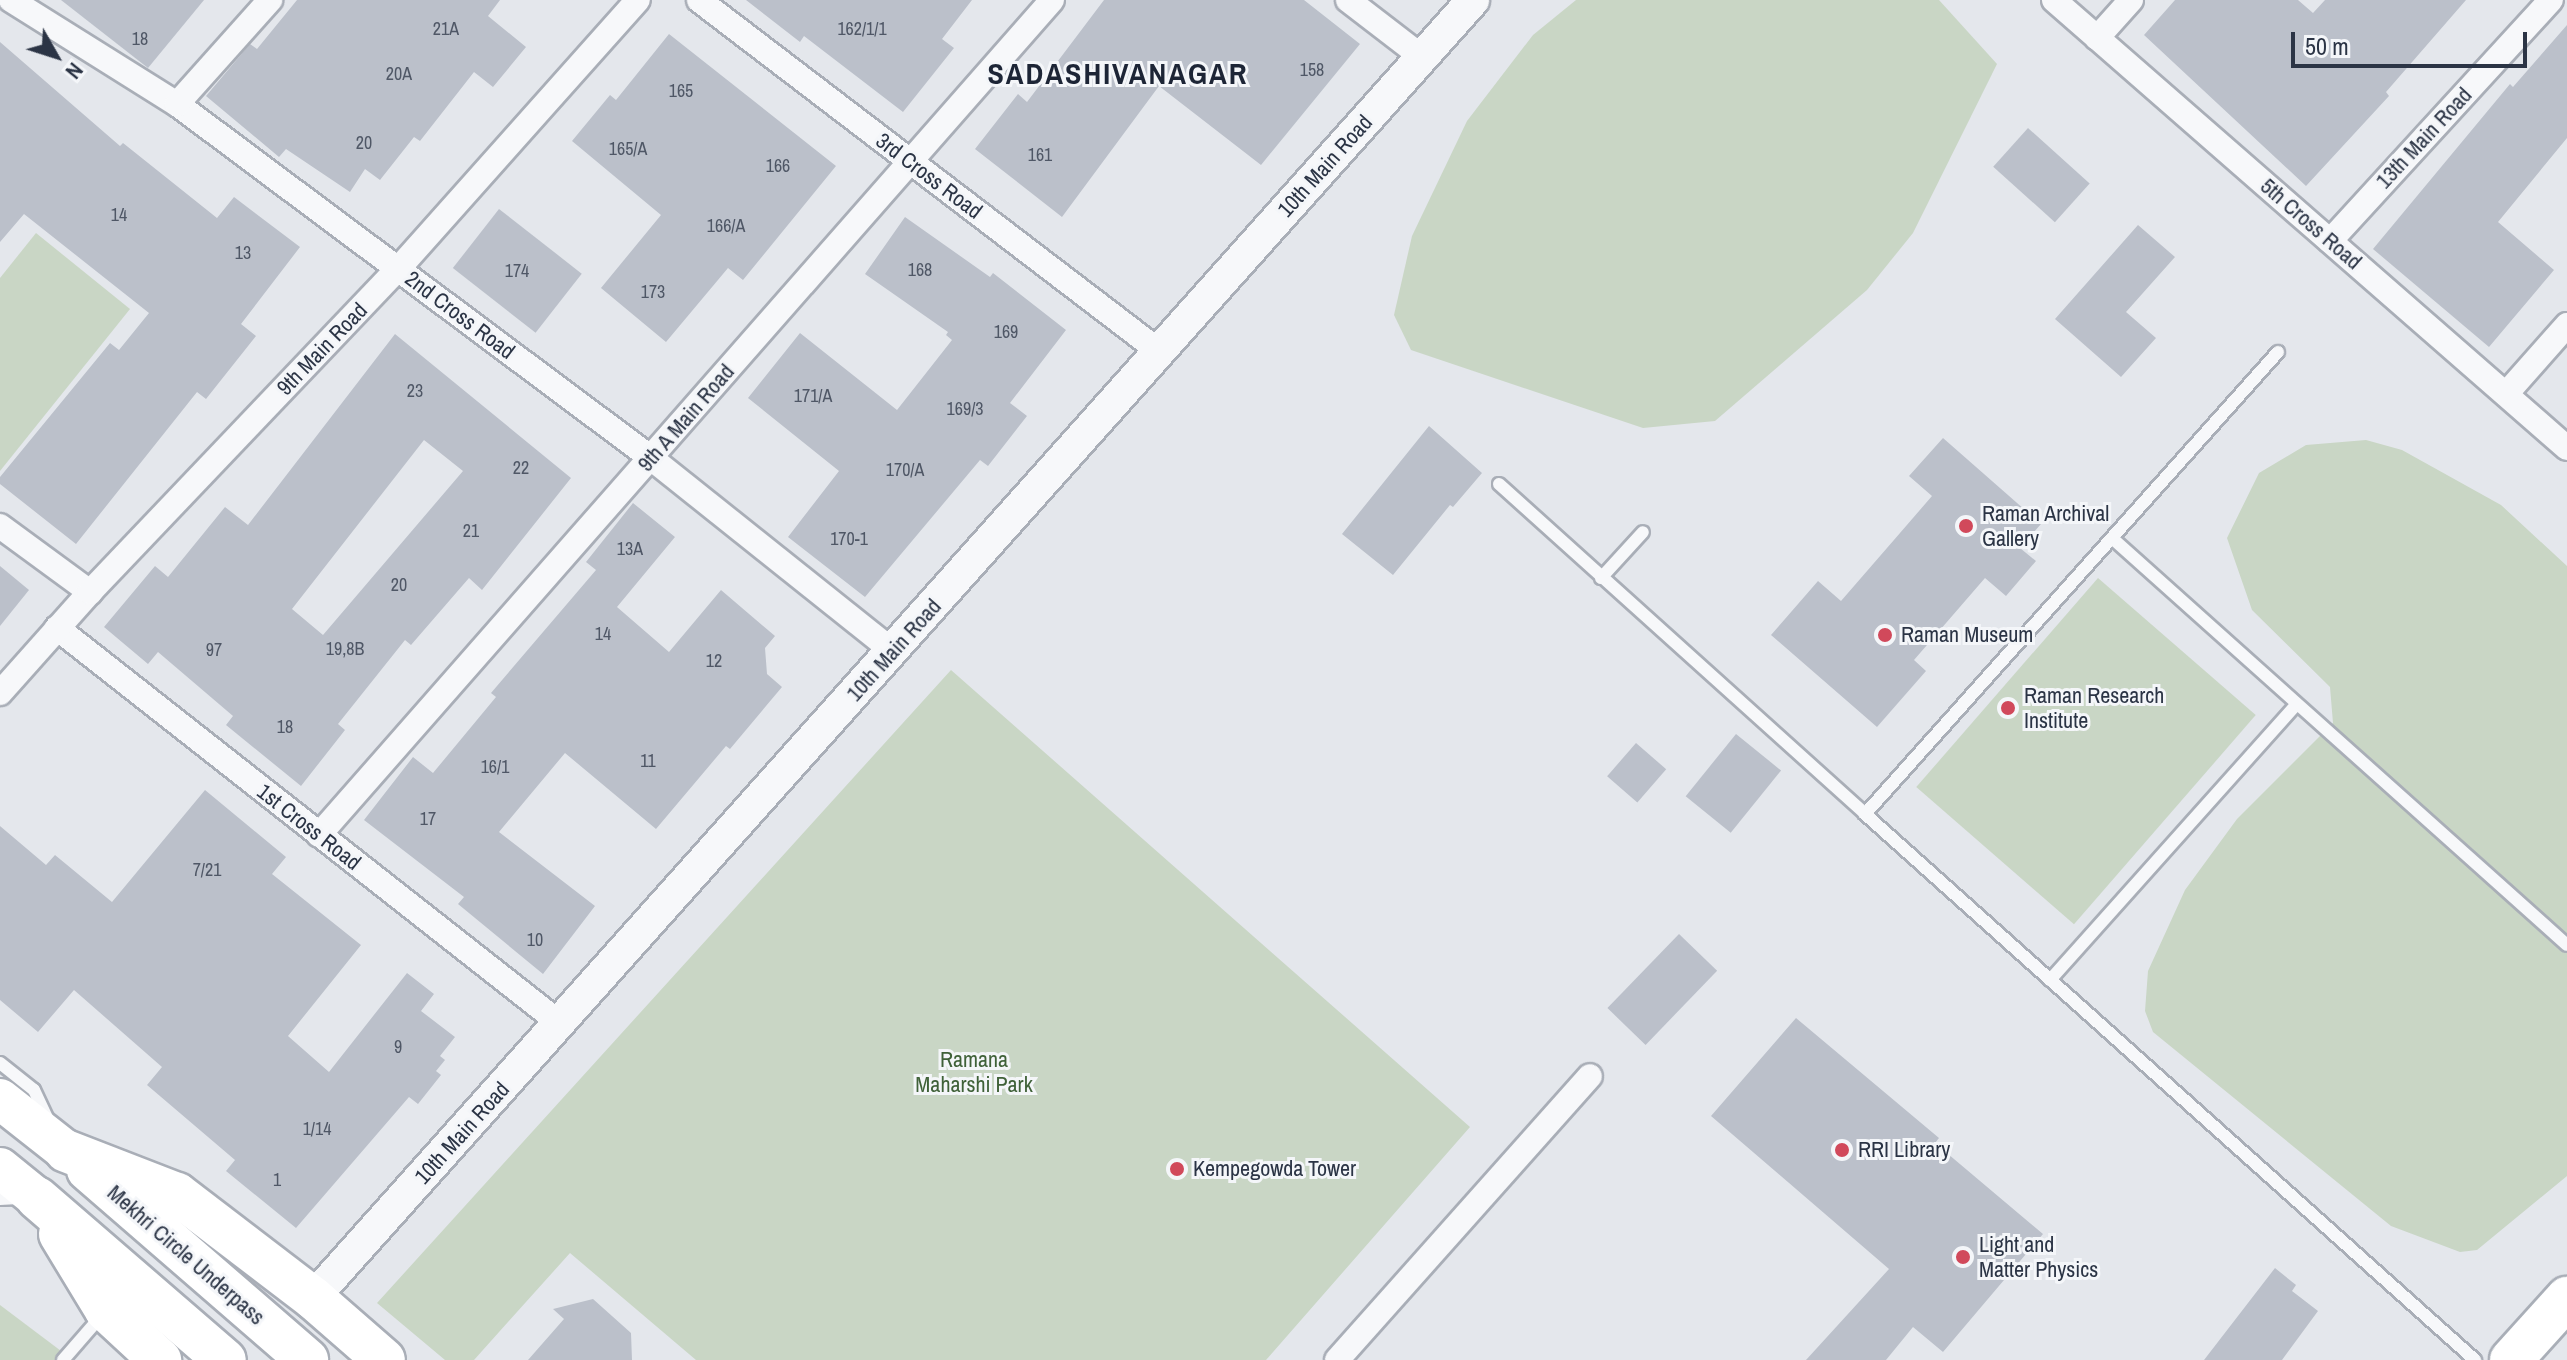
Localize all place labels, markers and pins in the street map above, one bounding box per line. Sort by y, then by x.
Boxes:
place label: Raman Archival Gallery [1982,500,2110,552]
marker: Raman Archival Gallery [1957,517,1975,535]
place label: Raman Museum [1901,622,2033,648]
marker: Raman Museum [1876,626,1894,644]
place label: Raman Research Institute [2024,682,2164,734]
marker: Raman Research Institute [1999,699,2017,717]
place label: RRI Library [1858,1137,1950,1163]
marker: RRI Library [1833,1141,1851,1159]
place label: Kempegowda Tower [1193,1156,1356,1182]
marker: Kempegowda Tower [1168,1160,1186,1178]
place label: Light and Matter Physics [1979,1231,2098,1282]
marker: Light and Matter Physics [1954,1248,1972,1266]

